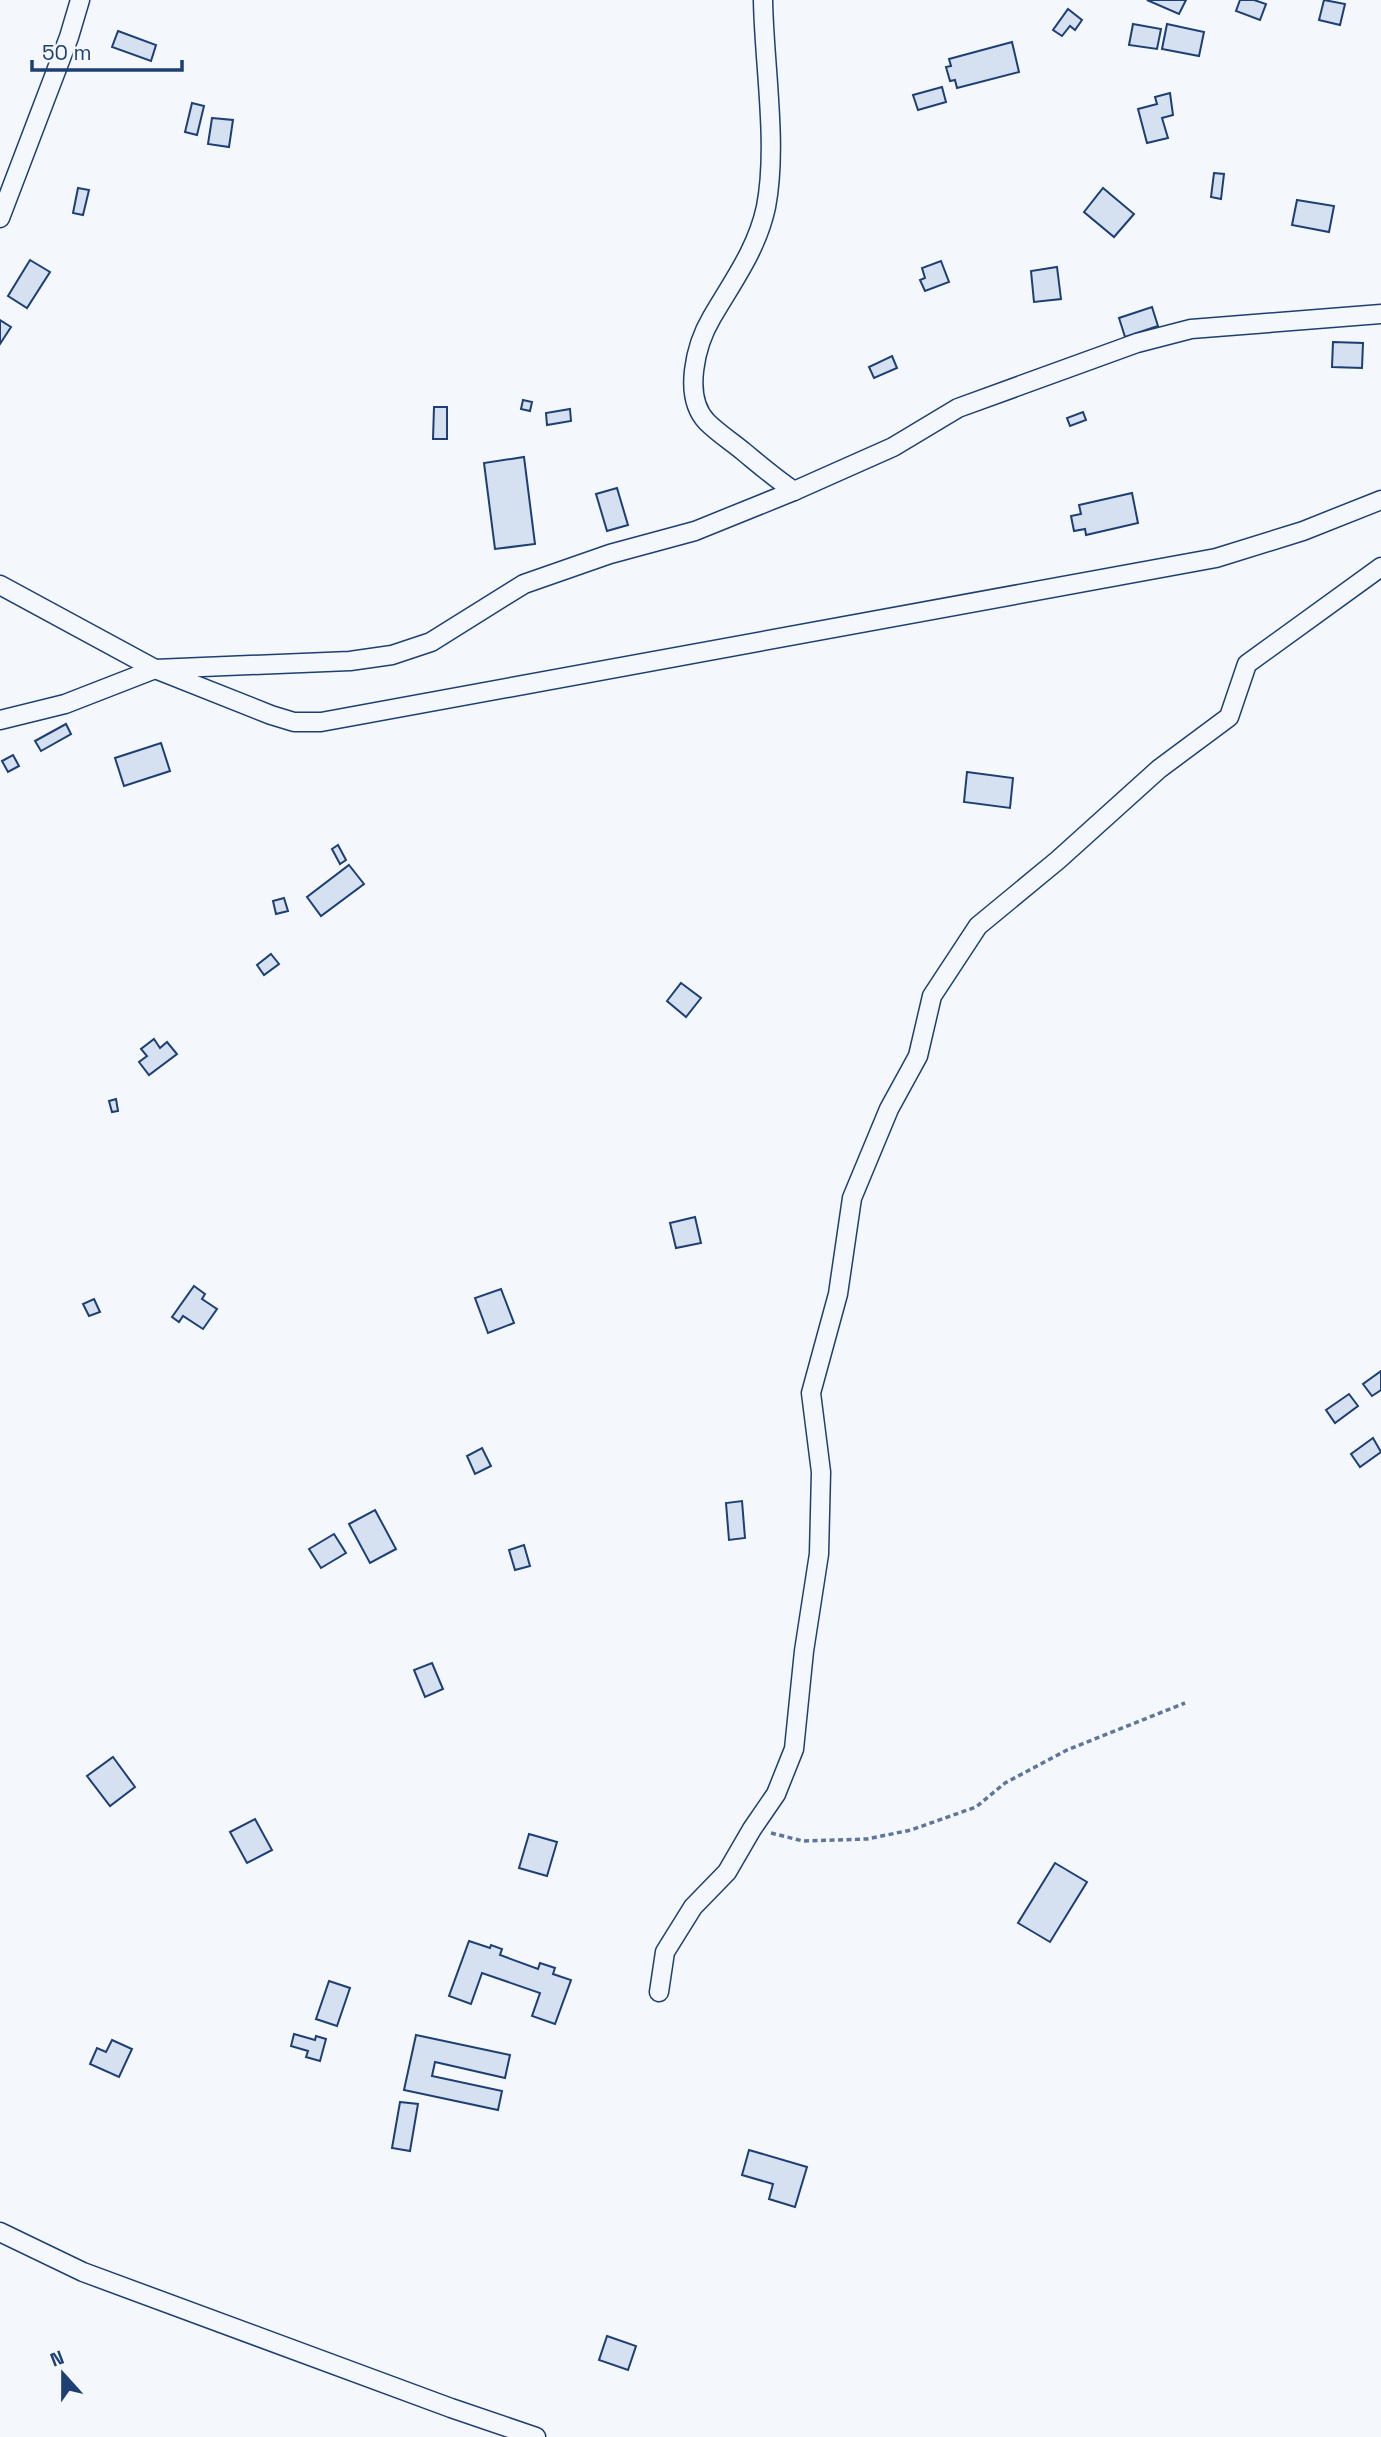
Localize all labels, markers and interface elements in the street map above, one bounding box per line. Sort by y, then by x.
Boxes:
scale bar [32,28,182,72]
text: 50 m [42,39,92,66]
north arrow [28,2339,98,2409]
text: N [47,2345,68,2373]

